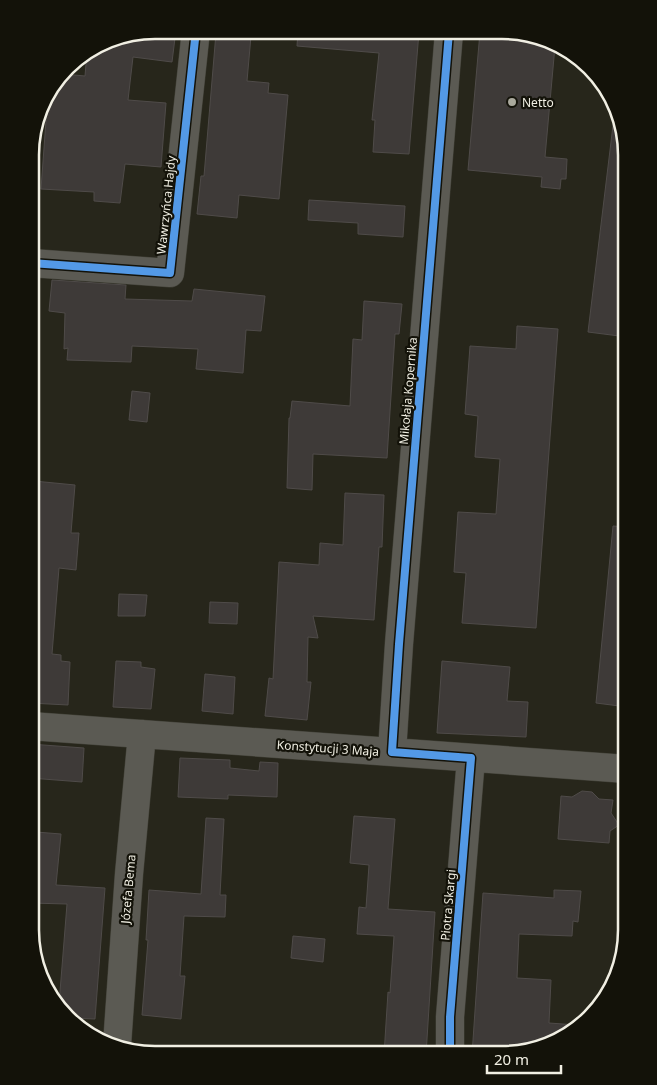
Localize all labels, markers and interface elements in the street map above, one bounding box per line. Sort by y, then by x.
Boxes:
place label: Netto [522,94,554,111]
marker: Netto [506,96,518,108]
street label: Wawrzyńca Hajdy [152,154,180,255]
street label: Mikołaja Kopernika [395,337,421,445]
street label: Konstytucji 3 Maja [276,736,380,760]
street label: Józefa Bema [116,854,139,925]
street label: Piotra Skargi [436,869,460,941]
scale bar [487,1042,561,1074]
text: 20 m [494,1049,529,1069]

